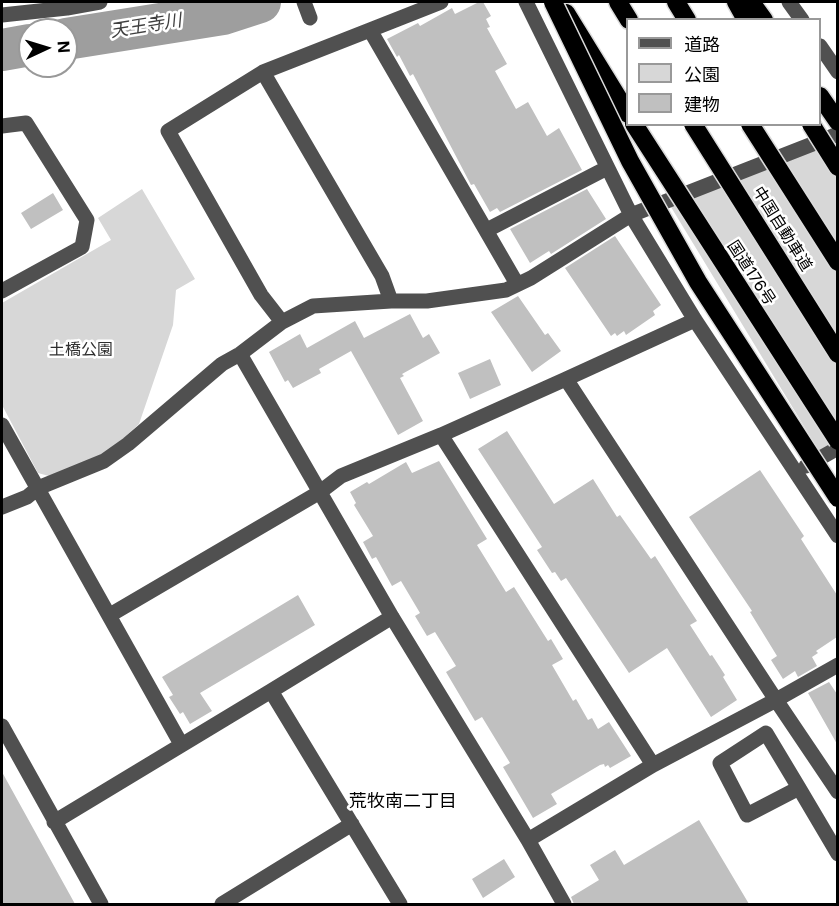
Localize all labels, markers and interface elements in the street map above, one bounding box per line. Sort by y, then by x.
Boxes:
water label: 天王寺川 [109,10,183,42]
north arrow [18,18,78,78]
legend [626,18,821,126]
text: 道路 [684,34,720,55]
text: N [54,40,74,54]
text: 公園 [684,64,720,85]
text: 建物 [684,94,720,115]
street label: 中国自動車道 [748,183,816,275]
street label: 国道176号 [723,237,779,309]
park label: 土橋公園 [49,340,113,360]
district label: 荒牧南二丁目 [349,791,457,813]

